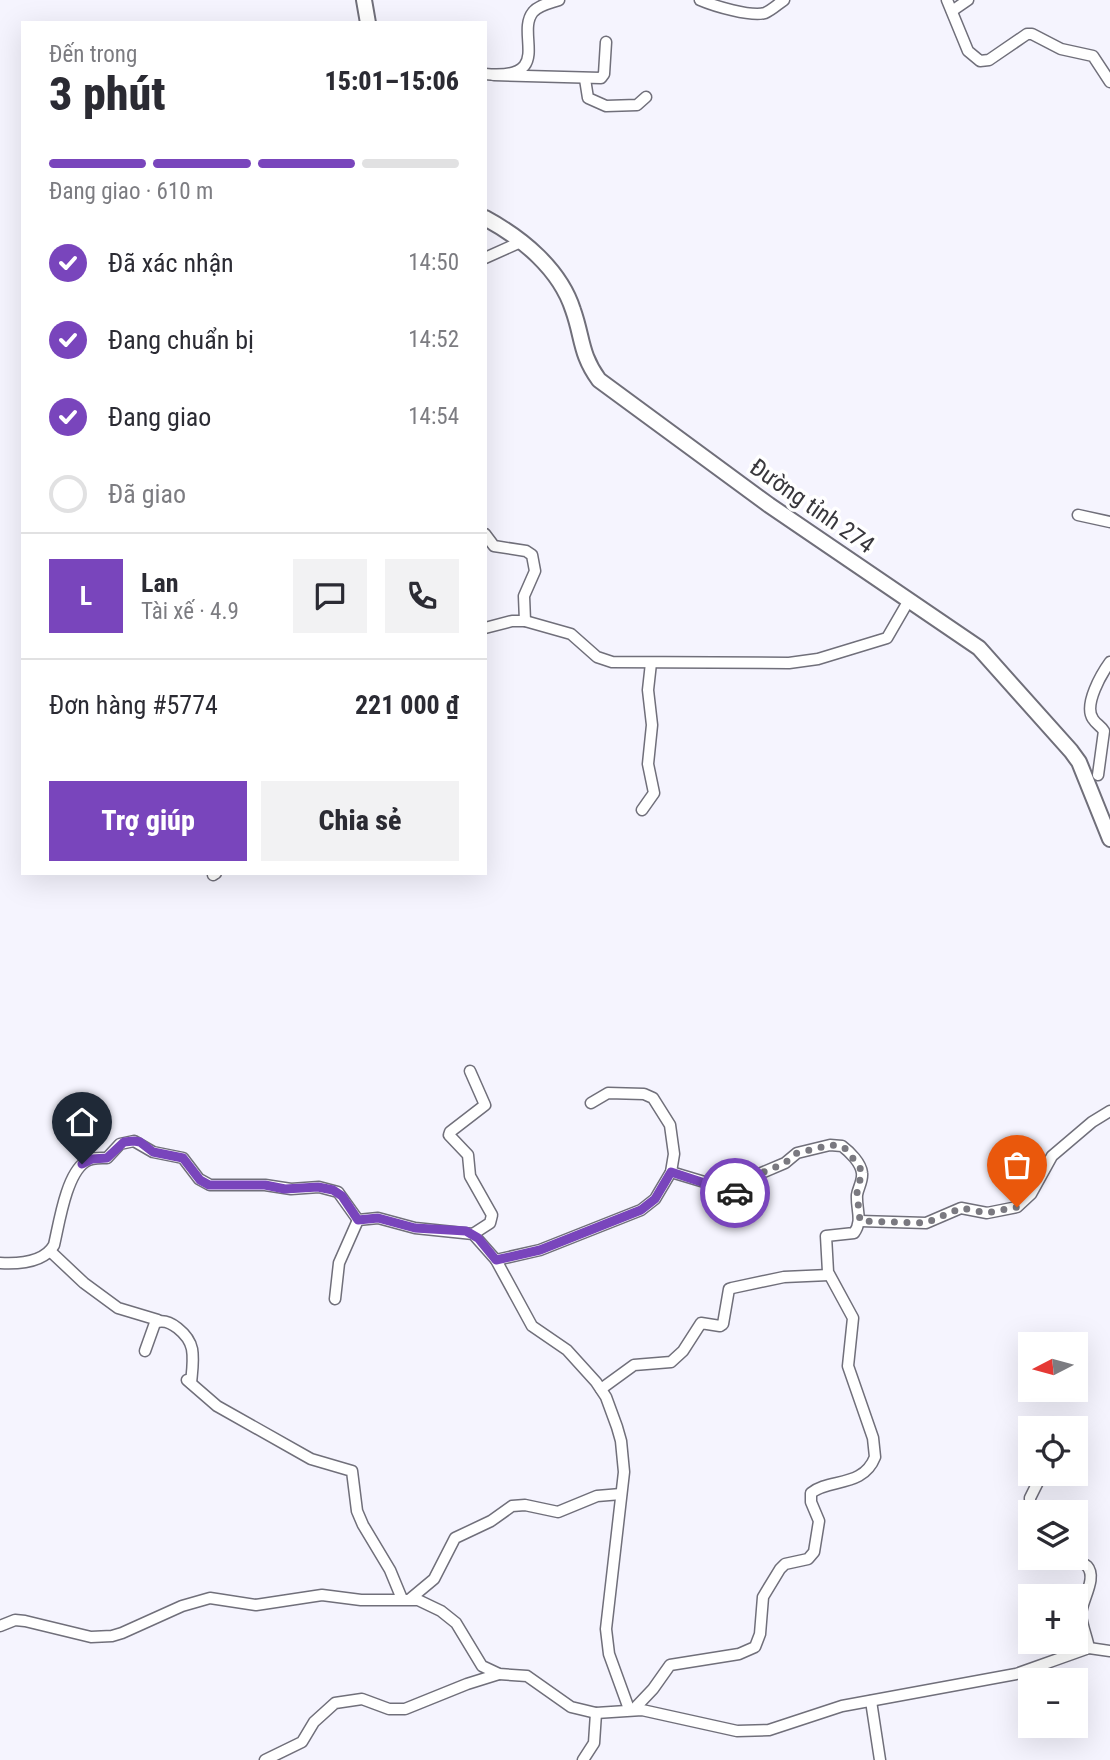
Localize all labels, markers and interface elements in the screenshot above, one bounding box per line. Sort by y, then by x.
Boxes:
text: Đến trong [49,41,137,68]
text: 15:01–15:06 [325,66,459,96]
text: 3 phút [49,67,165,121]
text: Đang giao · 610 m [49,178,213,205]
icon: check [49,244,87,282]
text: Đã xác nhận [108,248,234,278]
text: 14:50 [408,249,459,276]
icon: check [49,321,87,359]
text: Đang chuẩn bị [108,325,254,355]
text: 14:52 [408,326,459,353]
icon: check [49,398,87,436]
text: Đang giao [108,402,211,432]
text: 14:54 [408,403,459,430]
street label: Đường tỉnh 274 [744,453,880,559]
text: Đã giao [108,479,186,509]
button: chat [293,559,367,633]
button: phone [385,559,459,633]
text: Lan [141,568,179,598]
text: L [80,581,92,611]
text: Tài xế · 4.9 [141,598,239,625]
text: Đơn hàng #5774 [49,690,218,720]
text: 221 000 ₫ [355,690,459,720]
button: Trợ giúp [49,781,247,861]
button: Chia sẻ [261,781,459,861]
pin [52,1092,112,1164]
icon: home [63,1103,101,1141]
pin [987,1135,1047,1207]
icon: bag [998,1146,1036,1184]
courier [700,1158,770,1228]
icon: car [716,1174,754,1212]
north arrow [1018,1332,1088,1402]
map controls [1018,1332,1088,1738]
button: locate [1018,1416,1088,1486]
button: layers [1018,1500,1088,1570]
button: + [1018,1584,1088,1654]
button: − [1018,1668,1088,1738]

